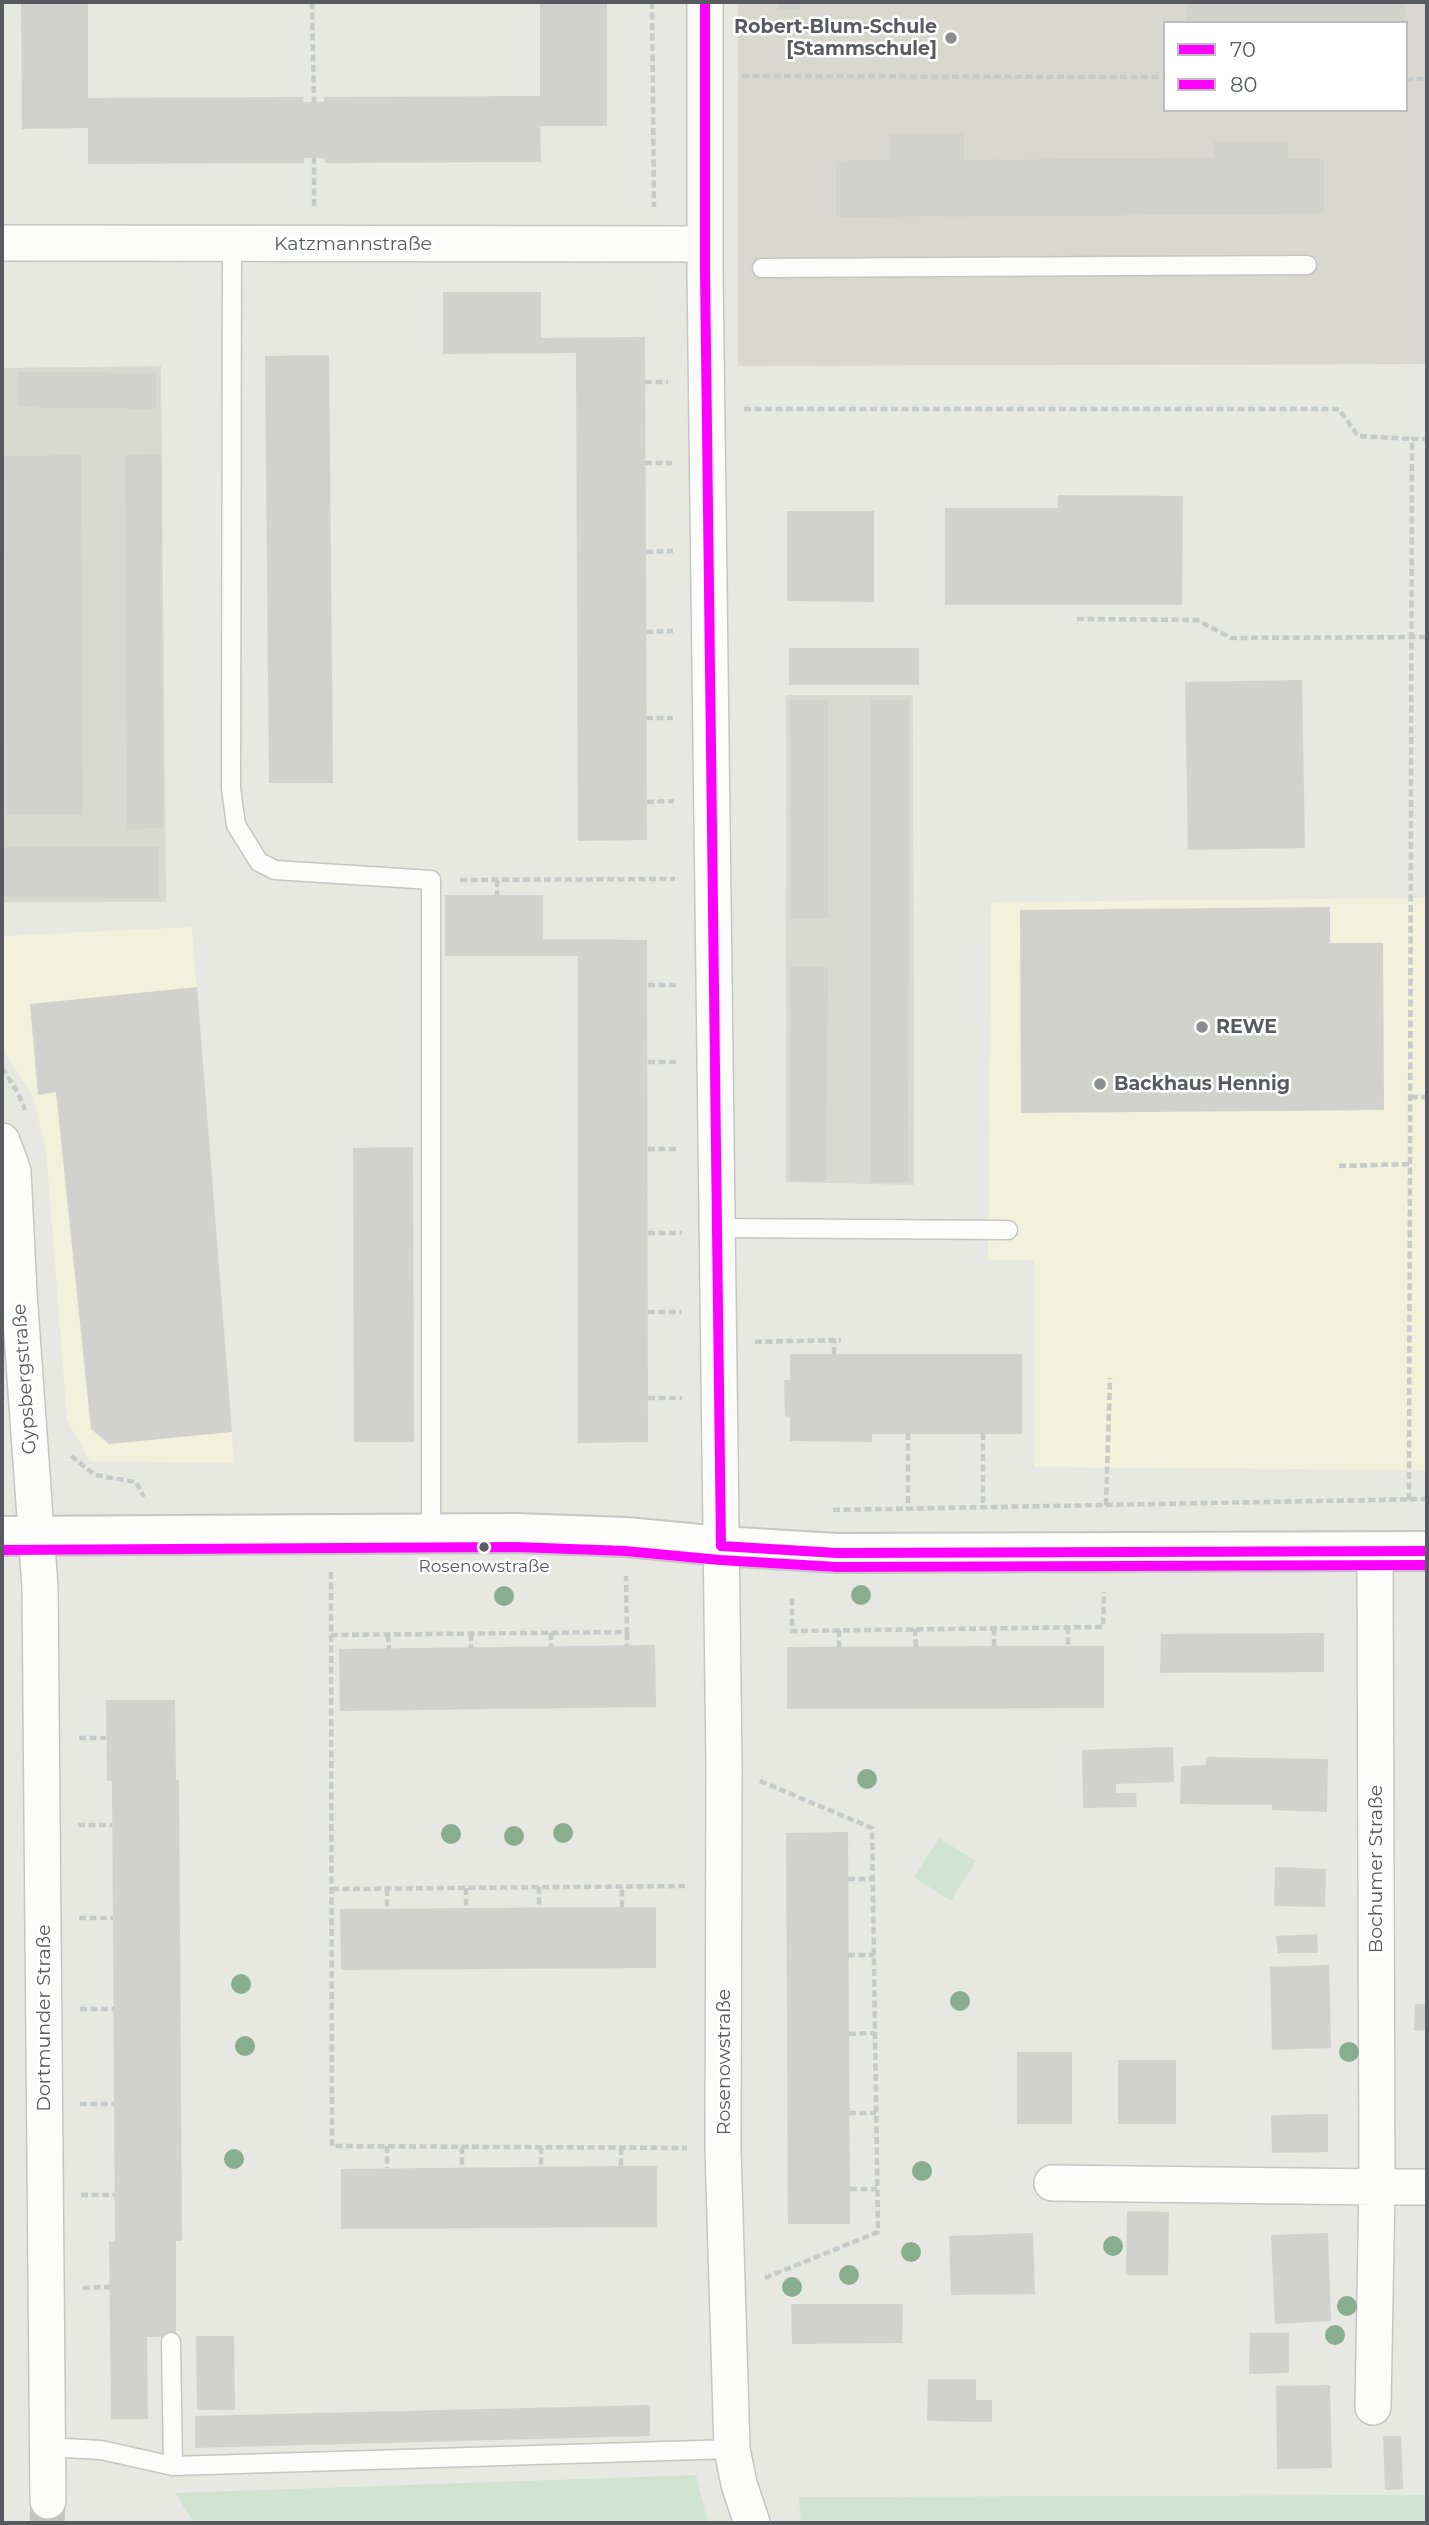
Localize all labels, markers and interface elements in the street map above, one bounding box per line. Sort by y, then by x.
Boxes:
place label: Robert-Blum-Schule [Stammschule] [734,16,937,60]
legend [1163,21,1408,112]
marker: Robert-Blum-Schule [Stammschule] [943,30,959,46]
text: 70 [1230,37,1256,62]
text: 80 [1230,72,1257,97]
street label: Katzmannstraße [274,233,432,255]
place label: REWE [1216,1016,1277,1038]
marker: REWE [1194,1019,1210,1035]
place label: Backhaus Hennig [1114,1073,1290,1095]
marker: Backhaus Hennig [1092,1076,1108,1092]
street label: Gypsbergstraße [8,1303,42,1455]
marker: Rosenowstraße [477,1540,491,1554]
place label: Rosenowstraße [418,1557,550,1577]
street label: Bochumer Straße [1365,1785,1387,1953]
street label: Dortmunder Straße [33,1924,55,2112]
street label: Rosenowstraße [713,1989,735,2135]

